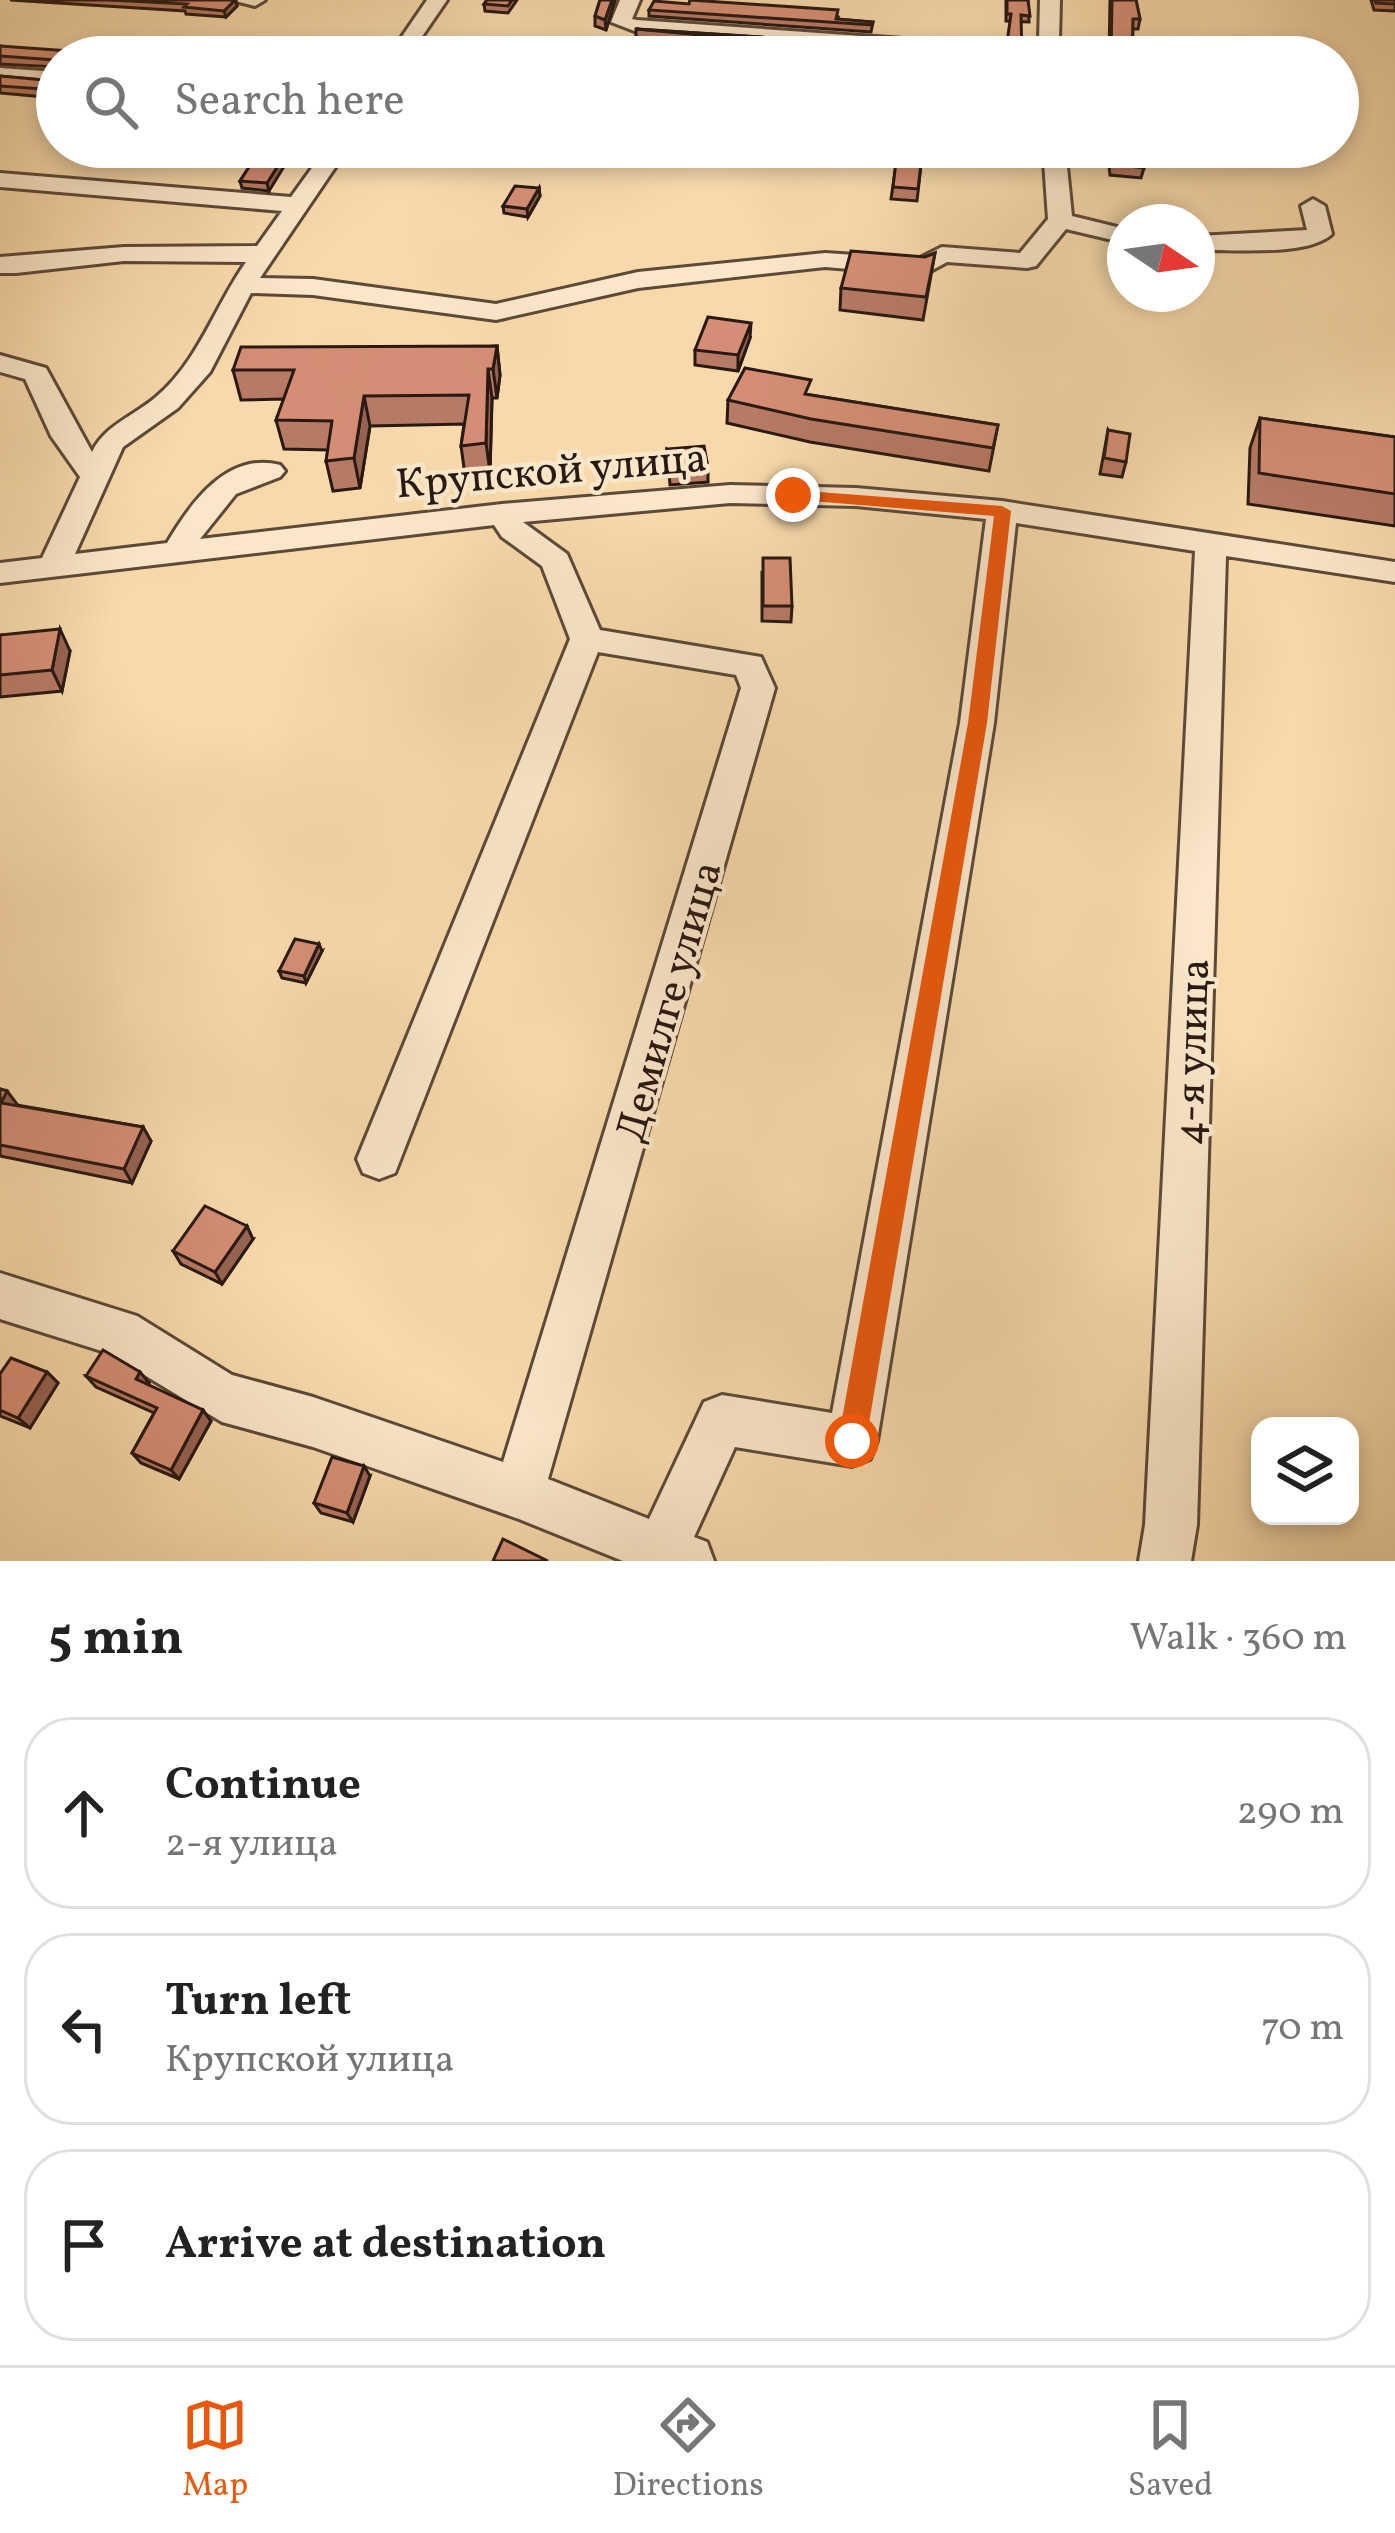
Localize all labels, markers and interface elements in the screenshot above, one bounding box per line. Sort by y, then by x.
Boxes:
search box [36,36,1359,168]
icon: search [78,69,144,135]
text: Search here [174,71,405,134]
north arrow [1107,204,1215,312]
street label: Крупской улица [394,431,709,516]
route end [766,468,820,522]
street label: Демилге улица [603,855,740,1150]
street label: 4-я улица [1162,958,1227,1147]
route start [825,1414,879,1468]
map controls [1251,1417,1359,1525]
button: layers [1251,1417,1359,1525]
text: 5 min [48,1604,184,1675]
text: Walk · 360 m [1130,1612,1347,1666]
text: Continue [165,1755,361,1818]
icon: ahead [51,1780,117,1846]
text: 290 m [1237,1786,1344,1840]
text: 2-я улица [165,1818,338,1872]
text: Turn left [165,1971,351,2034]
icon: left [51,1996,117,2062]
text: 70 m [1261,2002,1344,2056]
text: Крупской улица [165,2034,455,2088]
icon: arrive [51,2212,117,2278]
text: Arrive at destination [165,2214,606,2277]
tab: Map [182,2392,248,2510]
tab: Directions [612,2392,764,2510]
tab: Saved [1128,2392,1213,2510]

